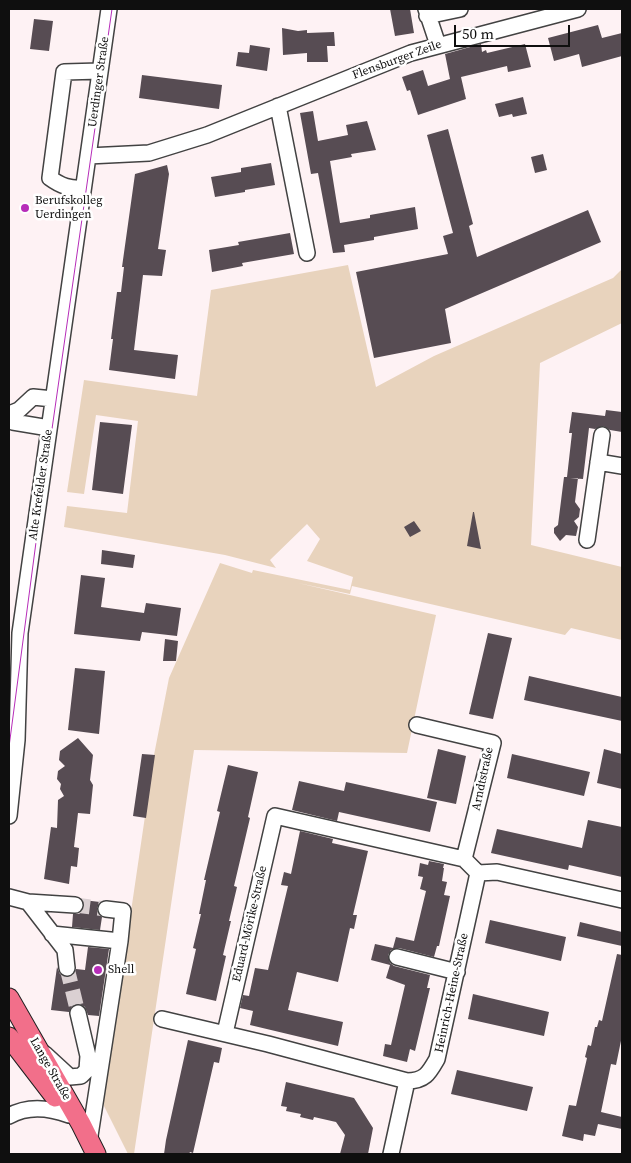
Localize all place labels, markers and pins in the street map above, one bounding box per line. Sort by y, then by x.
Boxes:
place label: Berufskolleg Uerdingen [35,194,102,222]
marker: Berufskolleg Uerdingen [19,202,31,214]
place label: Shell [108,963,134,977]
marker: Shell [92,964,104,976]

